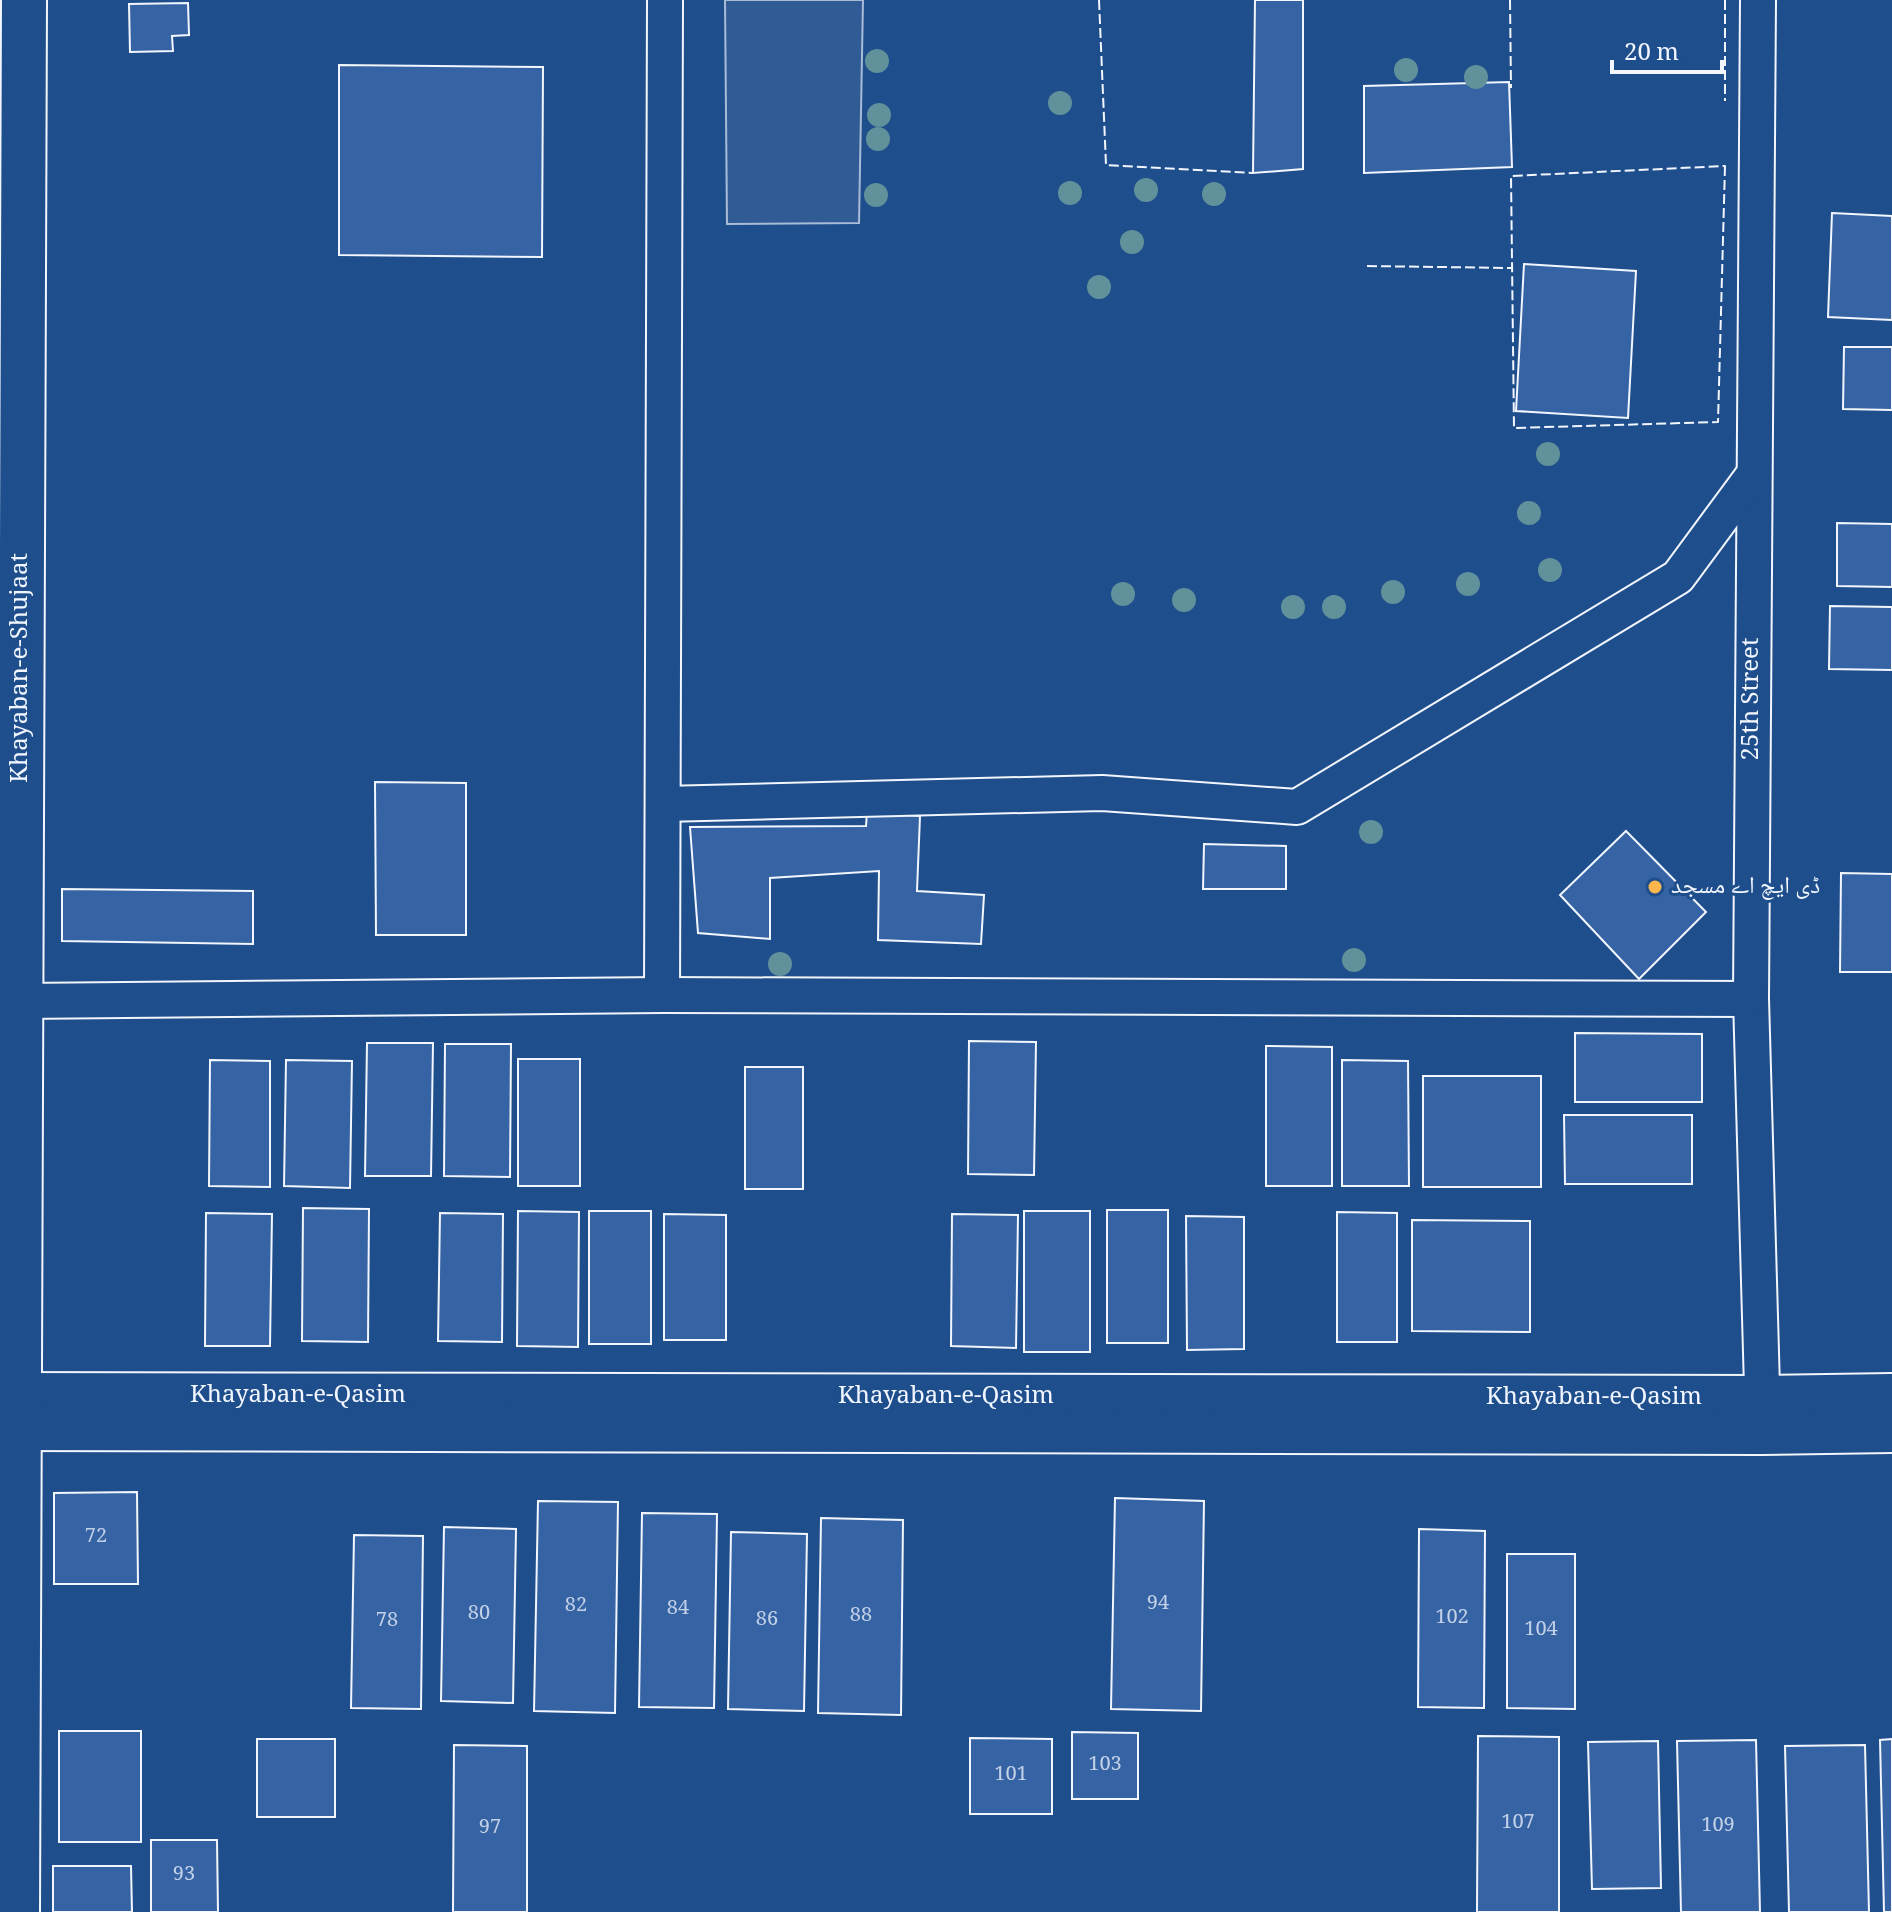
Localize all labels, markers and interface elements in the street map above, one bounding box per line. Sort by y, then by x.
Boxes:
scale bar [1612,24,1722,74]
text: 20 m [1624,34,1679,75]
street label: Khayaban-e-Shujaat [1,553,42,783]
street label: 25th Street [1732,638,1773,760]
place label: ڈی ایچ اے مسجد [1671,867,1820,908]
marker: ڈی ایچ اے مسجد [1646,878,1664,896]
street label: Khayaban-e-Qasim [190,1376,406,1417]
street label: Khayaban-e-Qasim [838,1377,1054,1418]
street label: Khayaban-e-Qasim [1486,1378,1702,1419]
house number: 72 [85,1521,107,1555]
house number: 94 [1147,1588,1169,1622]
house number: 82 [565,1590,587,1624]
house number: 84 [667,1593,689,1627]
house number: 80 [468,1598,490,1632]
house number: 88 [850,1600,872,1634]
house number: 102 [1435,1602,1469,1636]
house number: 86 [756,1604,778,1638]
house number: 78 [376,1605,398,1639]
house number: 104 [1524,1614,1558,1648]
house number: 103 [1088,1749,1122,1783]
house number: 101 [994,1759,1028,1793]
house number: 107 [1501,1807,1535,1841]
house number: 109 [1701,1810,1735,1844]
house number: 97 [479,1812,501,1846]
house number: 93 [173,1859,195,1893]

